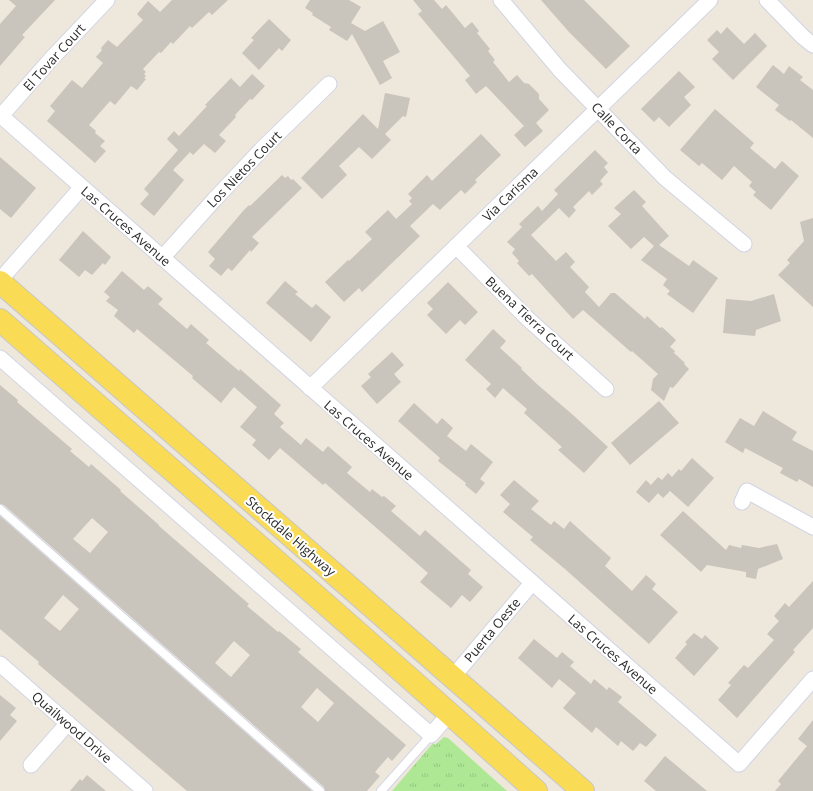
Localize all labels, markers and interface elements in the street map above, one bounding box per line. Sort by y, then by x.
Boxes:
street label: El Tovar Court [19,19,89,95]
street label: Calle Corta [588,98,646,158]
street label: Los Nietos Court [203,126,286,211]
street label: Via Carisma [478,163,542,225]
street label: Las Cruces Avenue [77,182,175,270]
street label: Buena Tierra Court [482,272,579,364]
street label: Las Cruces Avenue [320,396,418,484]
street label: Stockdale Highway [242,492,340,580]
street label: Puerta Oeste [460,594,524,666]
street label: Las Cruces Avenue [564,610,662,698]
street label: Quailwood Drive [28,687,116,767]

